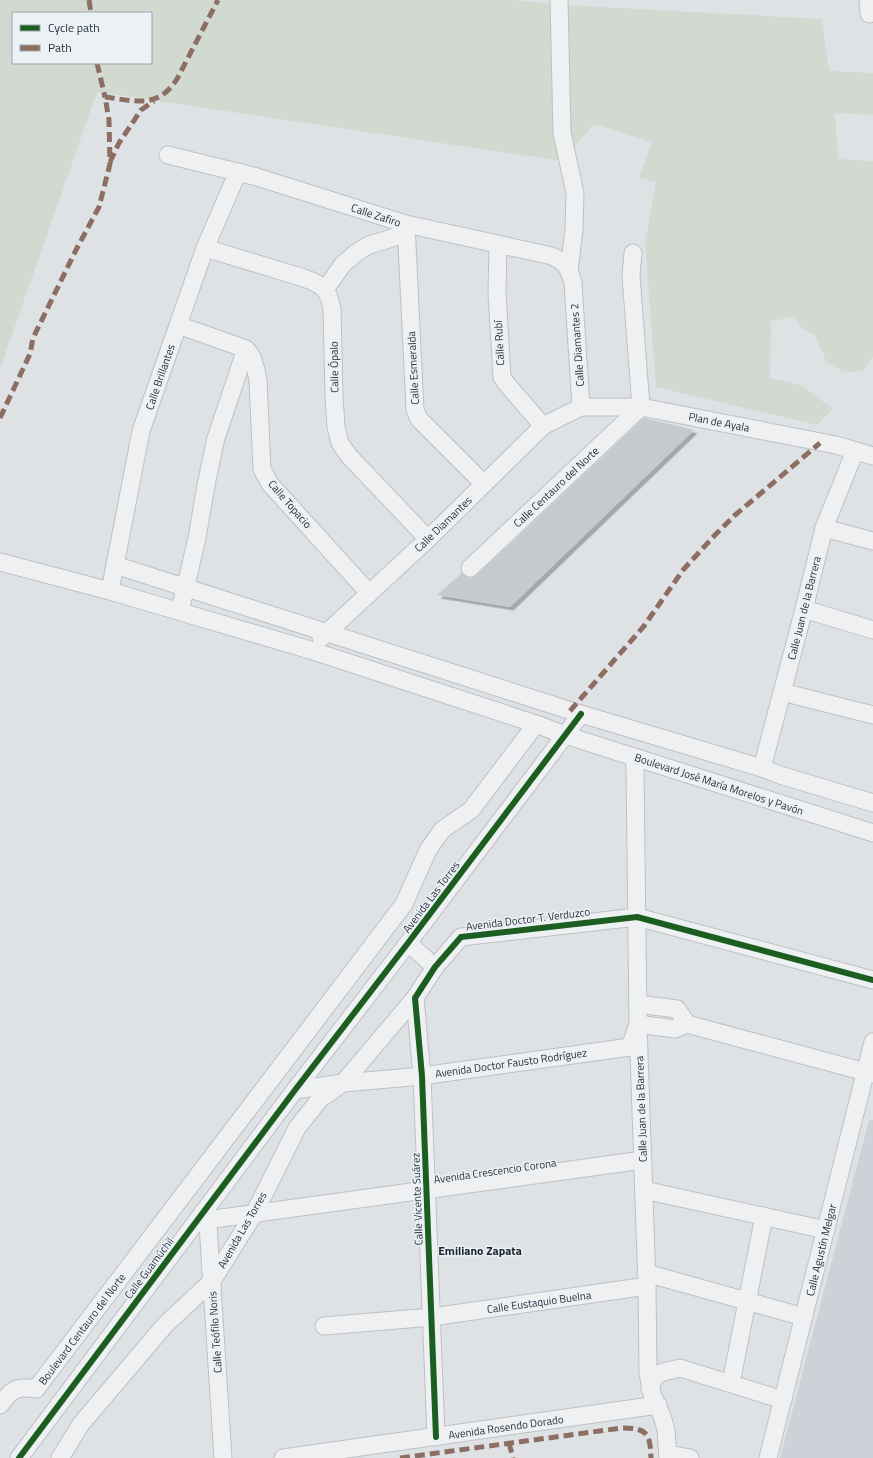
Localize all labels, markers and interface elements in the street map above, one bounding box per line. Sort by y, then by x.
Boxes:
legend [12,12,152,64]
text: Cycle path [48,18,100,37]
text: Path [48,38,72,57]
street label: Calle Zafiro [349,199,403,231]
street label: Calle Diamantes 2 [566,303,588,387]
street label: Calle Rubí [490,318,508,366]
street label: Calle Esmeralda [403,330,423,405]
street label: Calle Ópalo [326,341,342,393]
street label: Calle Brillantes [141,342,179,412]
street label: Plan de Ayala [687,408,751,436]
street label: Calle Centauro del Norte [510,443,603,531]
street label: Calle Topacio [264,476,316,532]
street label: Calle Diamantes [411,492,475,556]
street label: Calle Juan de la Barrera [783,554,825,662]
street label: Boulevard José María Morelos y Pavón [633,749,806,819]
street label: Avenida Las Torres [399,858,463,936]
street label: Avenida Doctor T. Verduzco [465,903,591,935]
street label: Avenida Doctor Fausto Rodríguez [434,1044,588,1082]
street label: Calle Juan de la Barrera [631,1055,651,1162]
street label: Calle Vicente Suárez [407,1152,427,1246]
street label: Avenida Crescencio Corona [433,1154,558,1188]
street label: Avenida Las Torres [214,1189,270,1271]
street label: Calle Agustín Melgar [802,1202,840,1298]
street label: Calle Guamúchil [121,1234,177,1302]
district label: Emiliano Zapata [438,1241,522,1260]
street label: Boulevard Centauro del Norte [35,1269,130,1388]
street label: Calle Eustaquio Buelna [486,1287,593,1317]
street label: Calle Teófilo Noris [204,1291,226,1373]
street label: Avenida Rosendo Dorado [447,1411,565,1443]

